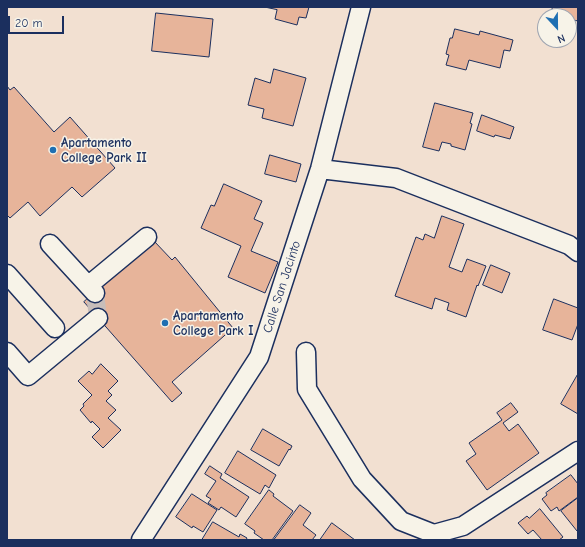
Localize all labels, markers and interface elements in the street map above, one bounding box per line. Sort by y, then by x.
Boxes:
scale bar [10,8,66,34]
north arrow [537,8,577,48]
text: 20 m [15,16,43,30]
text: N [556,31,567,46]
place label: Apartamento College Park II [61,135,147,166]
marker: Apartamento College Park II [48,145,58,155]
street label: Calle San Jacinto [260,239,304,335]
place label: Apartamento College Park I [173,308,253,339]
marker: Apartamento College Park I [160,318,170,328]

